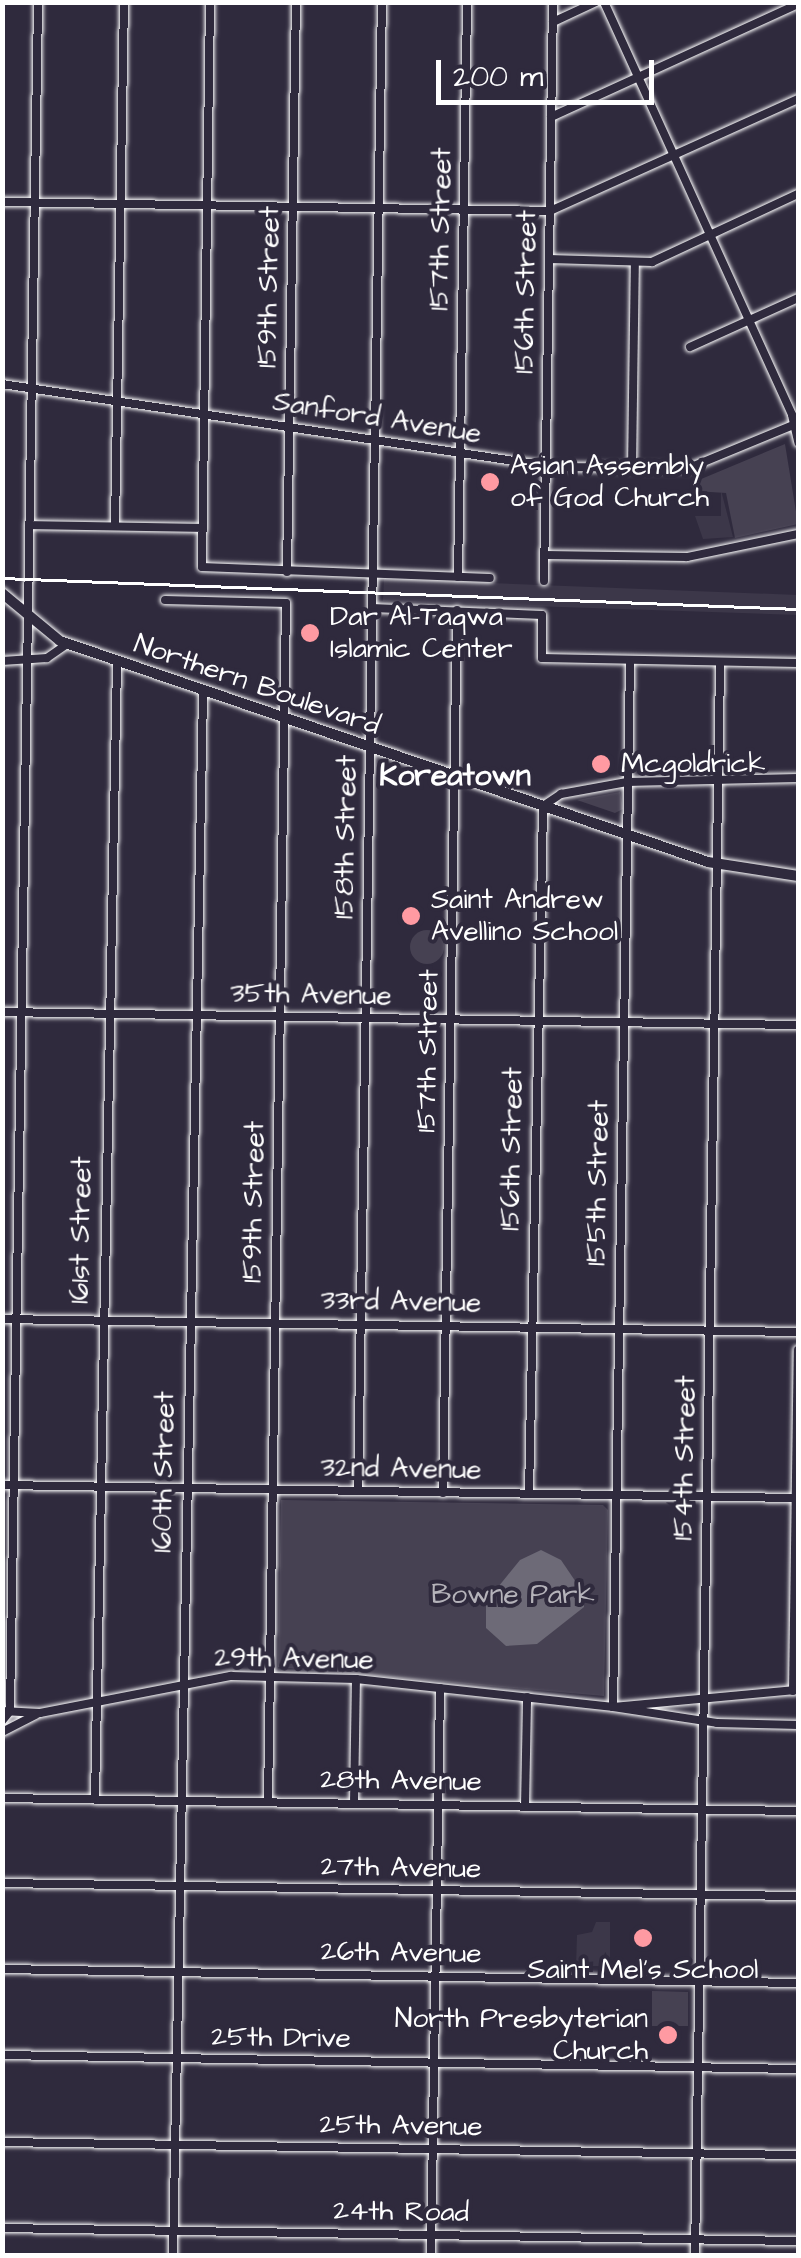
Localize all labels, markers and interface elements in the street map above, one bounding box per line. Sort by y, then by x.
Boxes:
scale bar [441,40,658,102]
text: 200 m [453,56,543,98]
street label: 157th Street [423,147,459,311]
street label: 159th Street [251,206,287,368]
street label: 156th Street [508,210,544,374]
street label: Sanford Avenue [270,385,484,451]
place label: Asian Assembly of God Church [510,449,709,515]
marker: Asian Assembly of God Church [479,471,501,493]
place label: Dar Al-Taqwa Islamic Center [330,600,513,666]
marker: Dar Al-Taqwa Islamic Center [299,622,321,644]
street label: Northern Boulevard [130,627,384,743]
place label: Mcgoldrick [621,747,765,781]
marker: Mcgoldrick [590,753,612,775]
street label: 158th Street [328,755,364,919]
district label: Koreatown [379,758,531,794]
place label: Saint Andrew Avellino School [431,883,618,949]
marker: Saint Andrew Avellino School [400,905,422,927]
street label: 157th Street [410,969,446,1133]
street label: 35th Avenue [230,977,392,1013]
street label: 156th Street [494,1067,530,1231]
street label: 155th Street [580,1100,616,1266]
street label: 159th Street [236,1121,272,1283]
street label: 161st Street [63,1156,99,1304]
street label: 33rd Avenue [320,1284,482,1320]
street label: 154th Street [667,1375,703,1541]
street label: 160th Street [146,1391,182,1553]
street label: 32nd Avenue [320,1451,482,1487]
park label: Bowne Park [431,1578,595,1612]
street label: 29th Avenue [214,1641,374,1677]
street label: 28th Avenue [320,1763,482,1799]
street label: 27th Avenue [320,1850,482,1886]
marker: Saint Mel's School [632,1927,654,1949]
street label: 26th Avenue [320,1935,482,1971]
place label: Saint Mel's School [528,1953,758,1987]
place label: North Presbyterian Church [395,2002,648,2068]
street label: 25th Drive [211,2020,351,2056]
marker: North Presbyterian Church [657,2024,679,2046]
street label: 25th Avenue [319,2108,483,2144]
street label: 24th Road [333,2194,469,2230]

